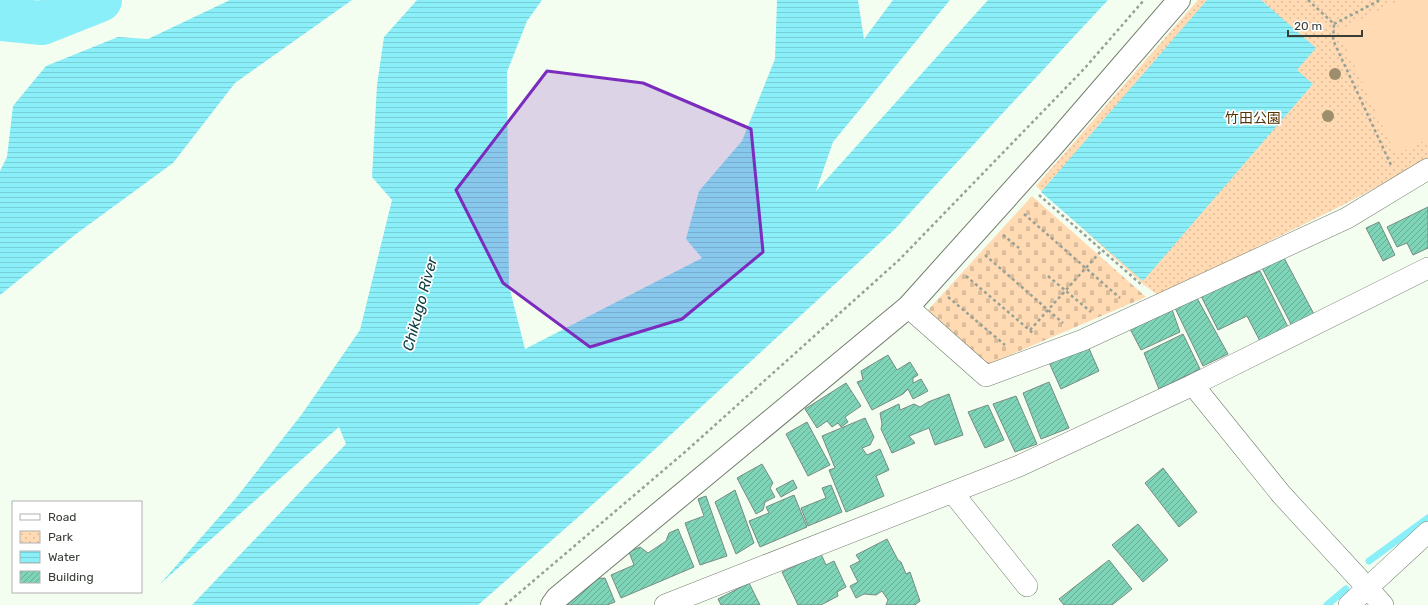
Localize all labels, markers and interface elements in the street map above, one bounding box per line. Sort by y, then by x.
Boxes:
scale bar [1288,12,1362,38]
text: 20 m [1294,19,1322,33]
park label: 竹田公園 [1225,110,1281,127]
water label: Chikugo River [399,254,441,353]
legend [12,501,142,593]
text: Road [48,510,76,524]
text: Park [48,530,74,544]
text: Water [48,550,80,564]
text: Building [48,570,94,584]

